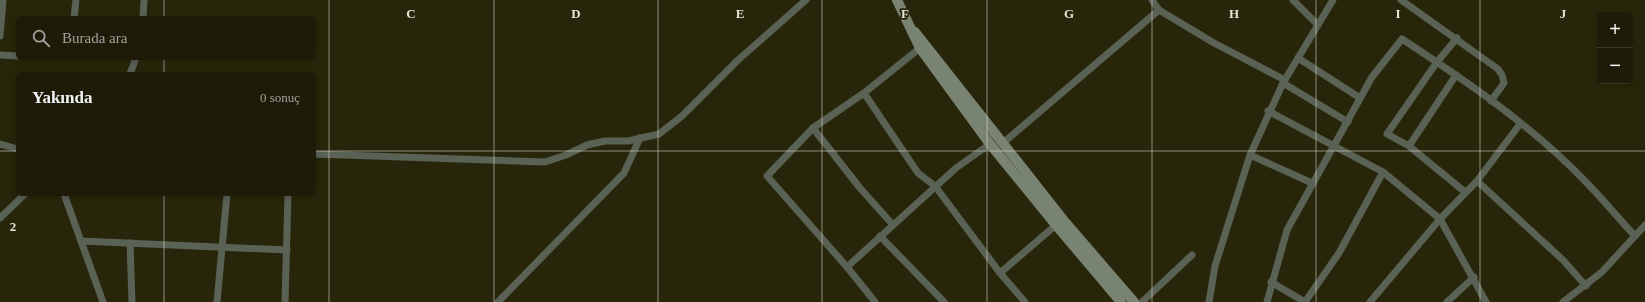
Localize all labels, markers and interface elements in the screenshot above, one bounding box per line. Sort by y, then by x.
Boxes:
text: C [406,6,416,21]
text: D [571,6,581,21]
text: E [736,6,744,21]
text: F [901,6,909,21]
text: G [1064,6,1074,21]
text: H [1229,6,1239,21]
text: I [1395,6,1401,21]
text: J [1560,6,1567,21]
map controls [1597,12,1633,84]
button: + [1597,12,1633,48]
search box [16,16,316,60]
icon: search [30,27,52,49]
text: Burada ara [62,30,127,46]
button: − [1597,48,1633,84]
text: Yakında [32,88,92,107]
text: 0 sonuç [260,90,300,105]
text: 2 [10,219,16,234]

